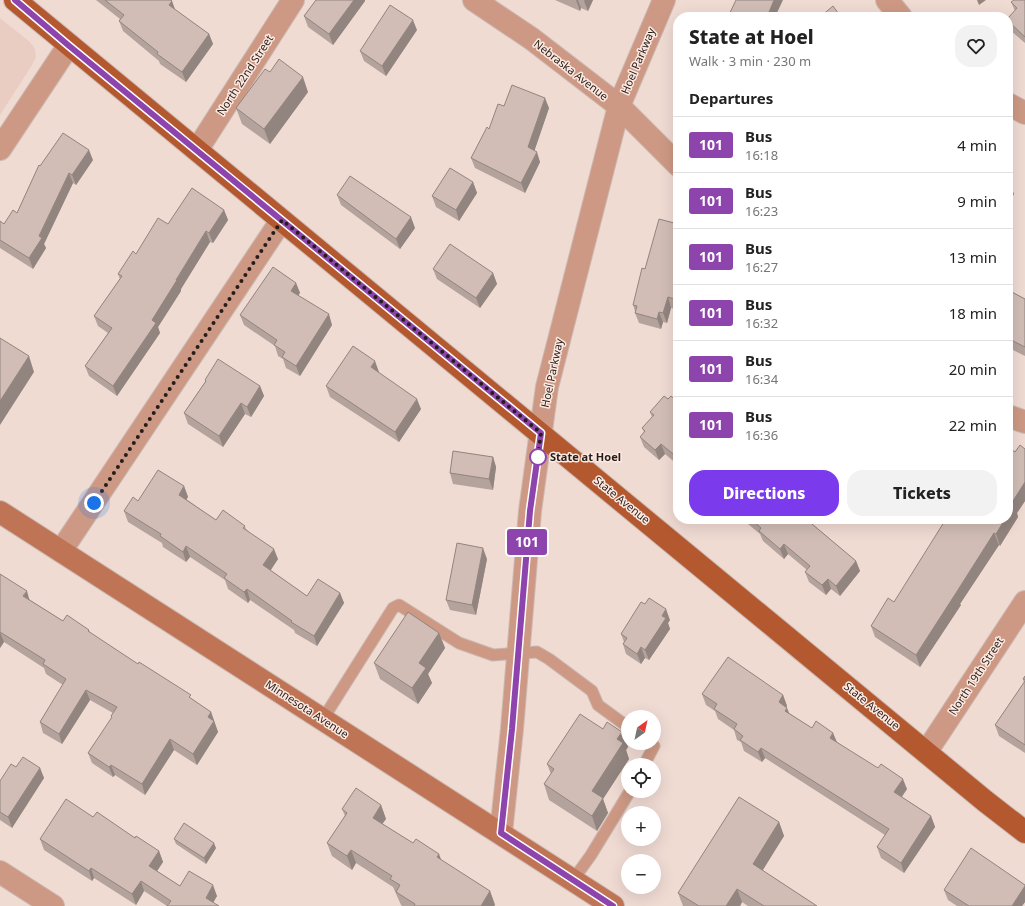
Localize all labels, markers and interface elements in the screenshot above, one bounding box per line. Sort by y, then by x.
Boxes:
text: State at Hoel [689,24,814,50]
street label: Hoel Parkway [617,25,658,96]
button: heart [955,25,997,67]
street label: North 22nd Street [213,32,276,118]
street label: Nebraska Avenue [531,36,612,103]
text: Walk · 3 min · 230 m [689,52,811,70]
text: Departures [689,88,773,108]
text: Bus [745,126,772,146]
text: 101 [699,135,723,154]
text: 4 min [957,135,997,155]
text: 16:18 [745,146,778,164]
text: Bus [745,182,772,202]
text: 101 [699,191,723,210]
text: 9 min [957,191,997,211]
text: 16:23 [745,202,778,220]
text: Bus [745,238,772,258]
text: 101 [699,247,723,266]
text: 13 min [949,247,997,267]
text: 16:27 [745,258,778,276]
text: Bus [745,294,772,314]
text: 101 [699,303,723,322]
text: 18 min [949,303,997,323]
text: 16:32 [745,314,778,332]
street label: Hoel Parkway [537,337,566,409]
text: Bus [745,350,772,370]
text: 101 [699,359,723,378]
text: 20 min [949,359,997,379]
text: 16:34 [745,370,778,388]
text: Bus [745,406,772,426]
text: 101 [699,415,723,434]
text: 22 min [949,415,997,435]
text: 16:36 [745,426,778,444]
marker: State at Hoel [529,448,547,466]
place label: State at Hoel [550,449,621,464]
button: Directions [689,470,839,516]
button: Tickets [847,470,997,516]
street label: State Avenue [591,472,653,527]
your location [84,493,104,513]
line badge: 101 [504,529,550,555]
text: 101 [515,532,539,551]
street label: North 19th Street [945,634,1006,718]
street label: Minnesota Avenue [263,676,352,741]
street label: State Avenue [841,678,903,733]
north arrow [621,710,661,750]
map controls [621,710,661,894]
button: locate [621,758,661,798]
button: + [621,806,661,846]
button: − [621,854,661,894]

